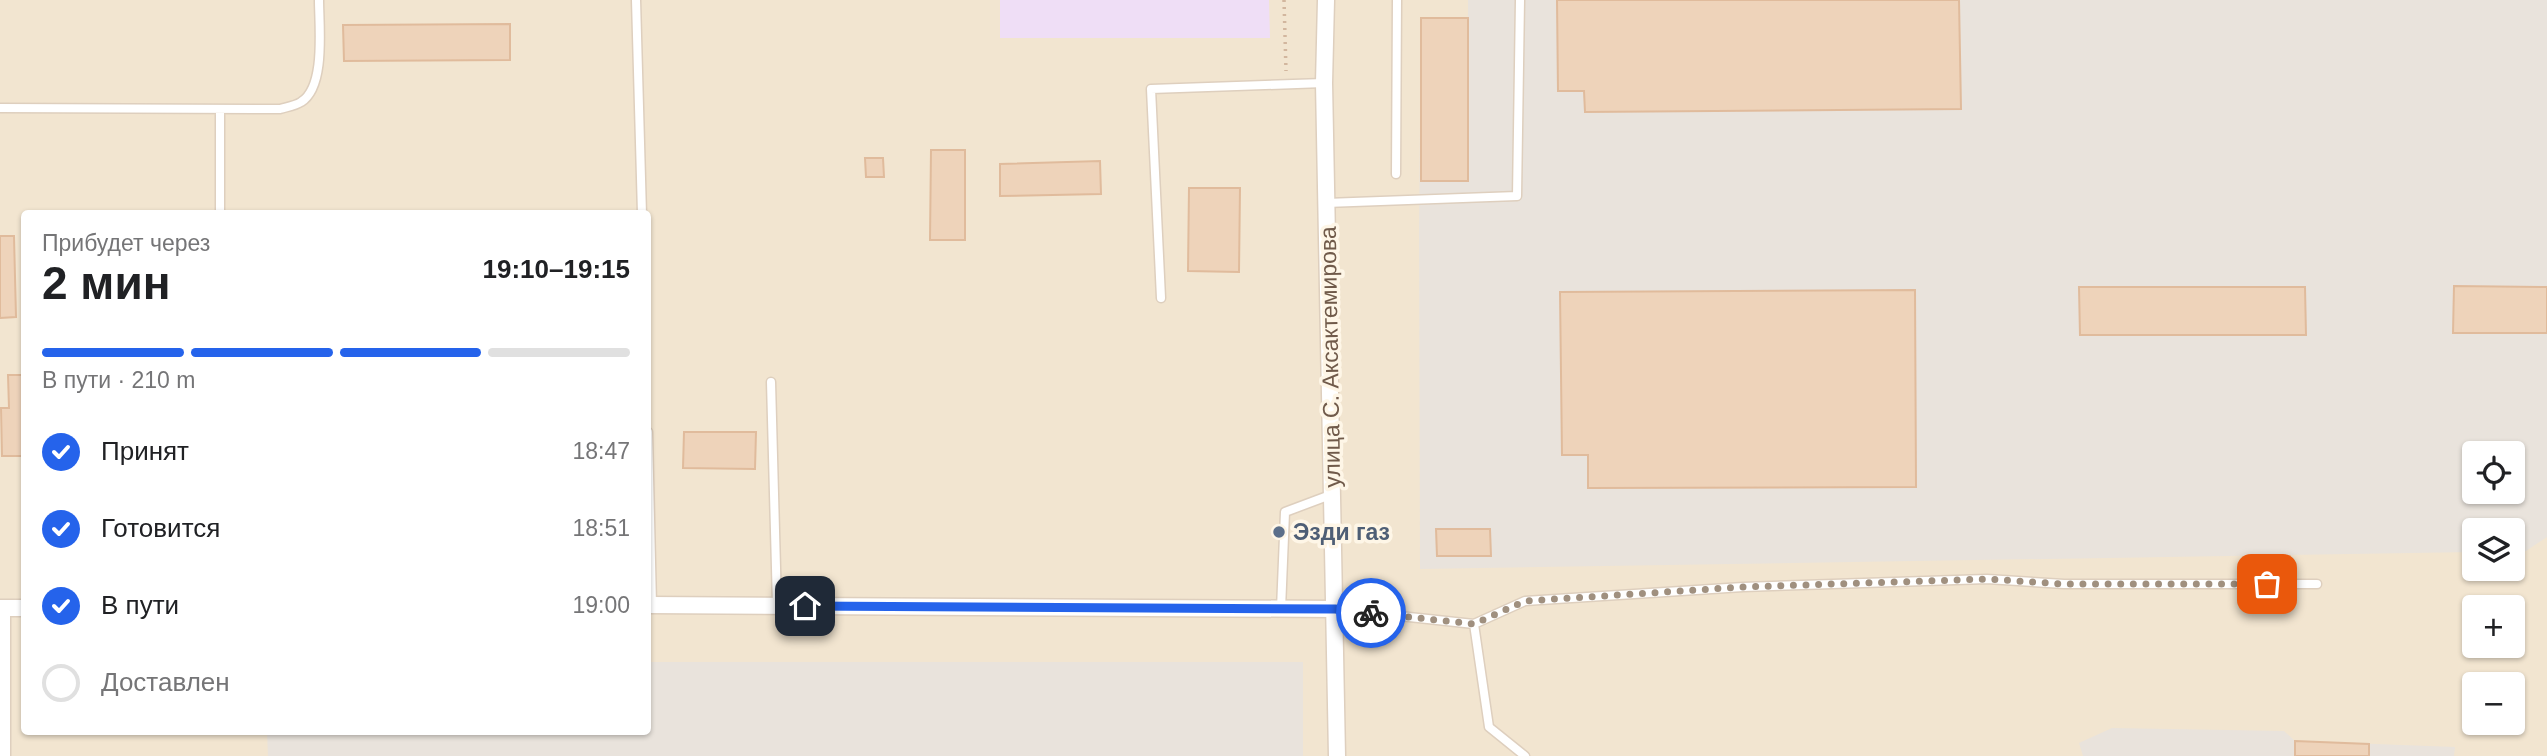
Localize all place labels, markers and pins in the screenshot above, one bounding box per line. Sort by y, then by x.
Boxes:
place label: Эзди газ [1293,519,1390,545]
marker: Эзди газ [1271,524,1287,540]
pin [2237,554,2297,614]
pin [775,576,835,636]

